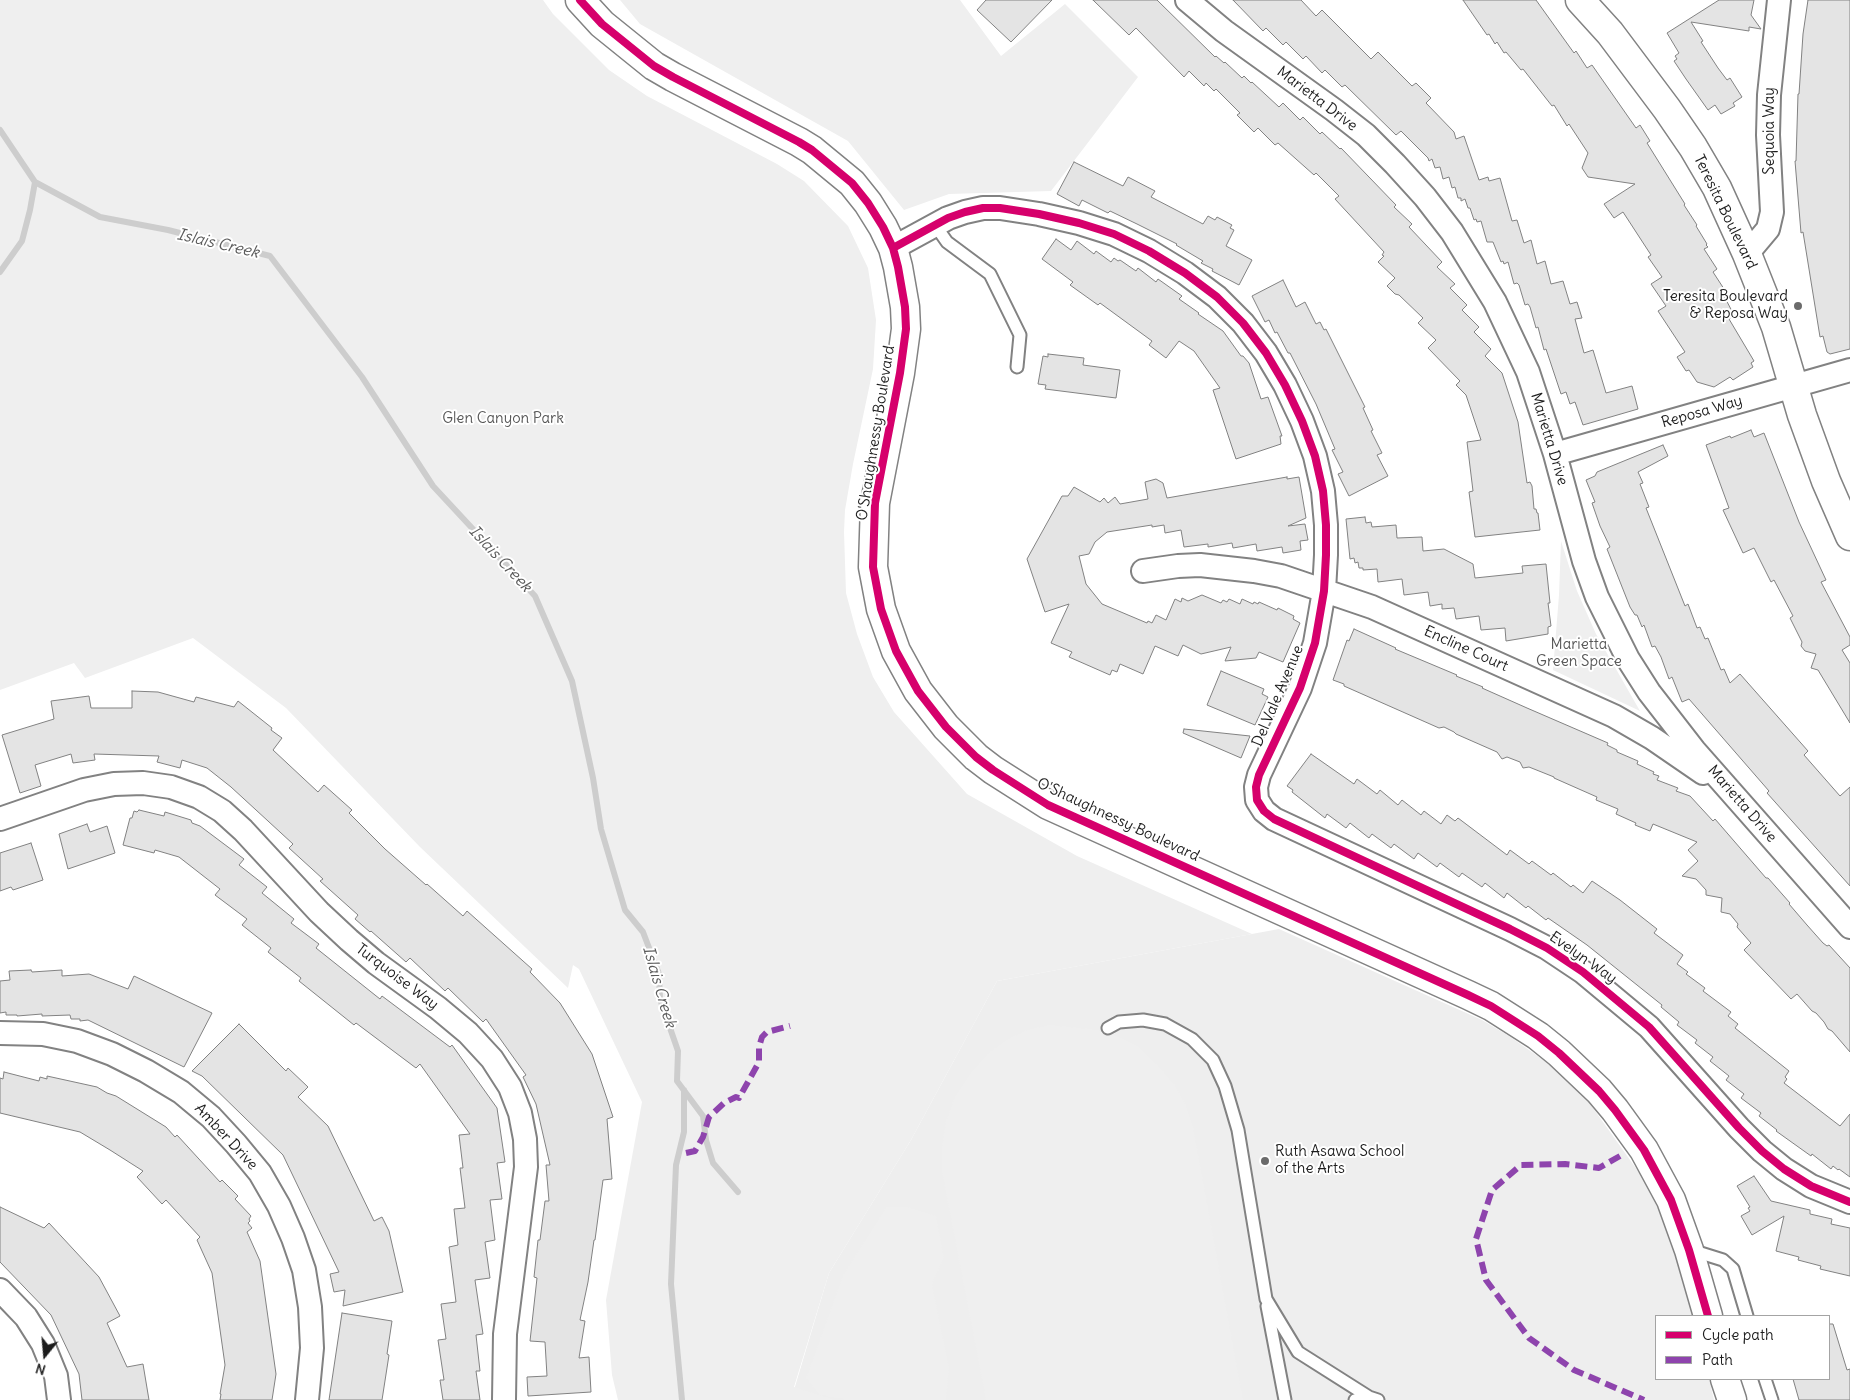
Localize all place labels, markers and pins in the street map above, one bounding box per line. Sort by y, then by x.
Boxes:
place label: Teresita Boulevard & Reposa Way [1663,288,1788,323]
marker: Teresita Boulevard & Reposa Way [1792,300,1804,312]
place label: Ruth Asawa School of the Arts [1275,1143,1404,1178]
marker: Ruth Asawa School of the Arts [1259,1155,1271,1167]

